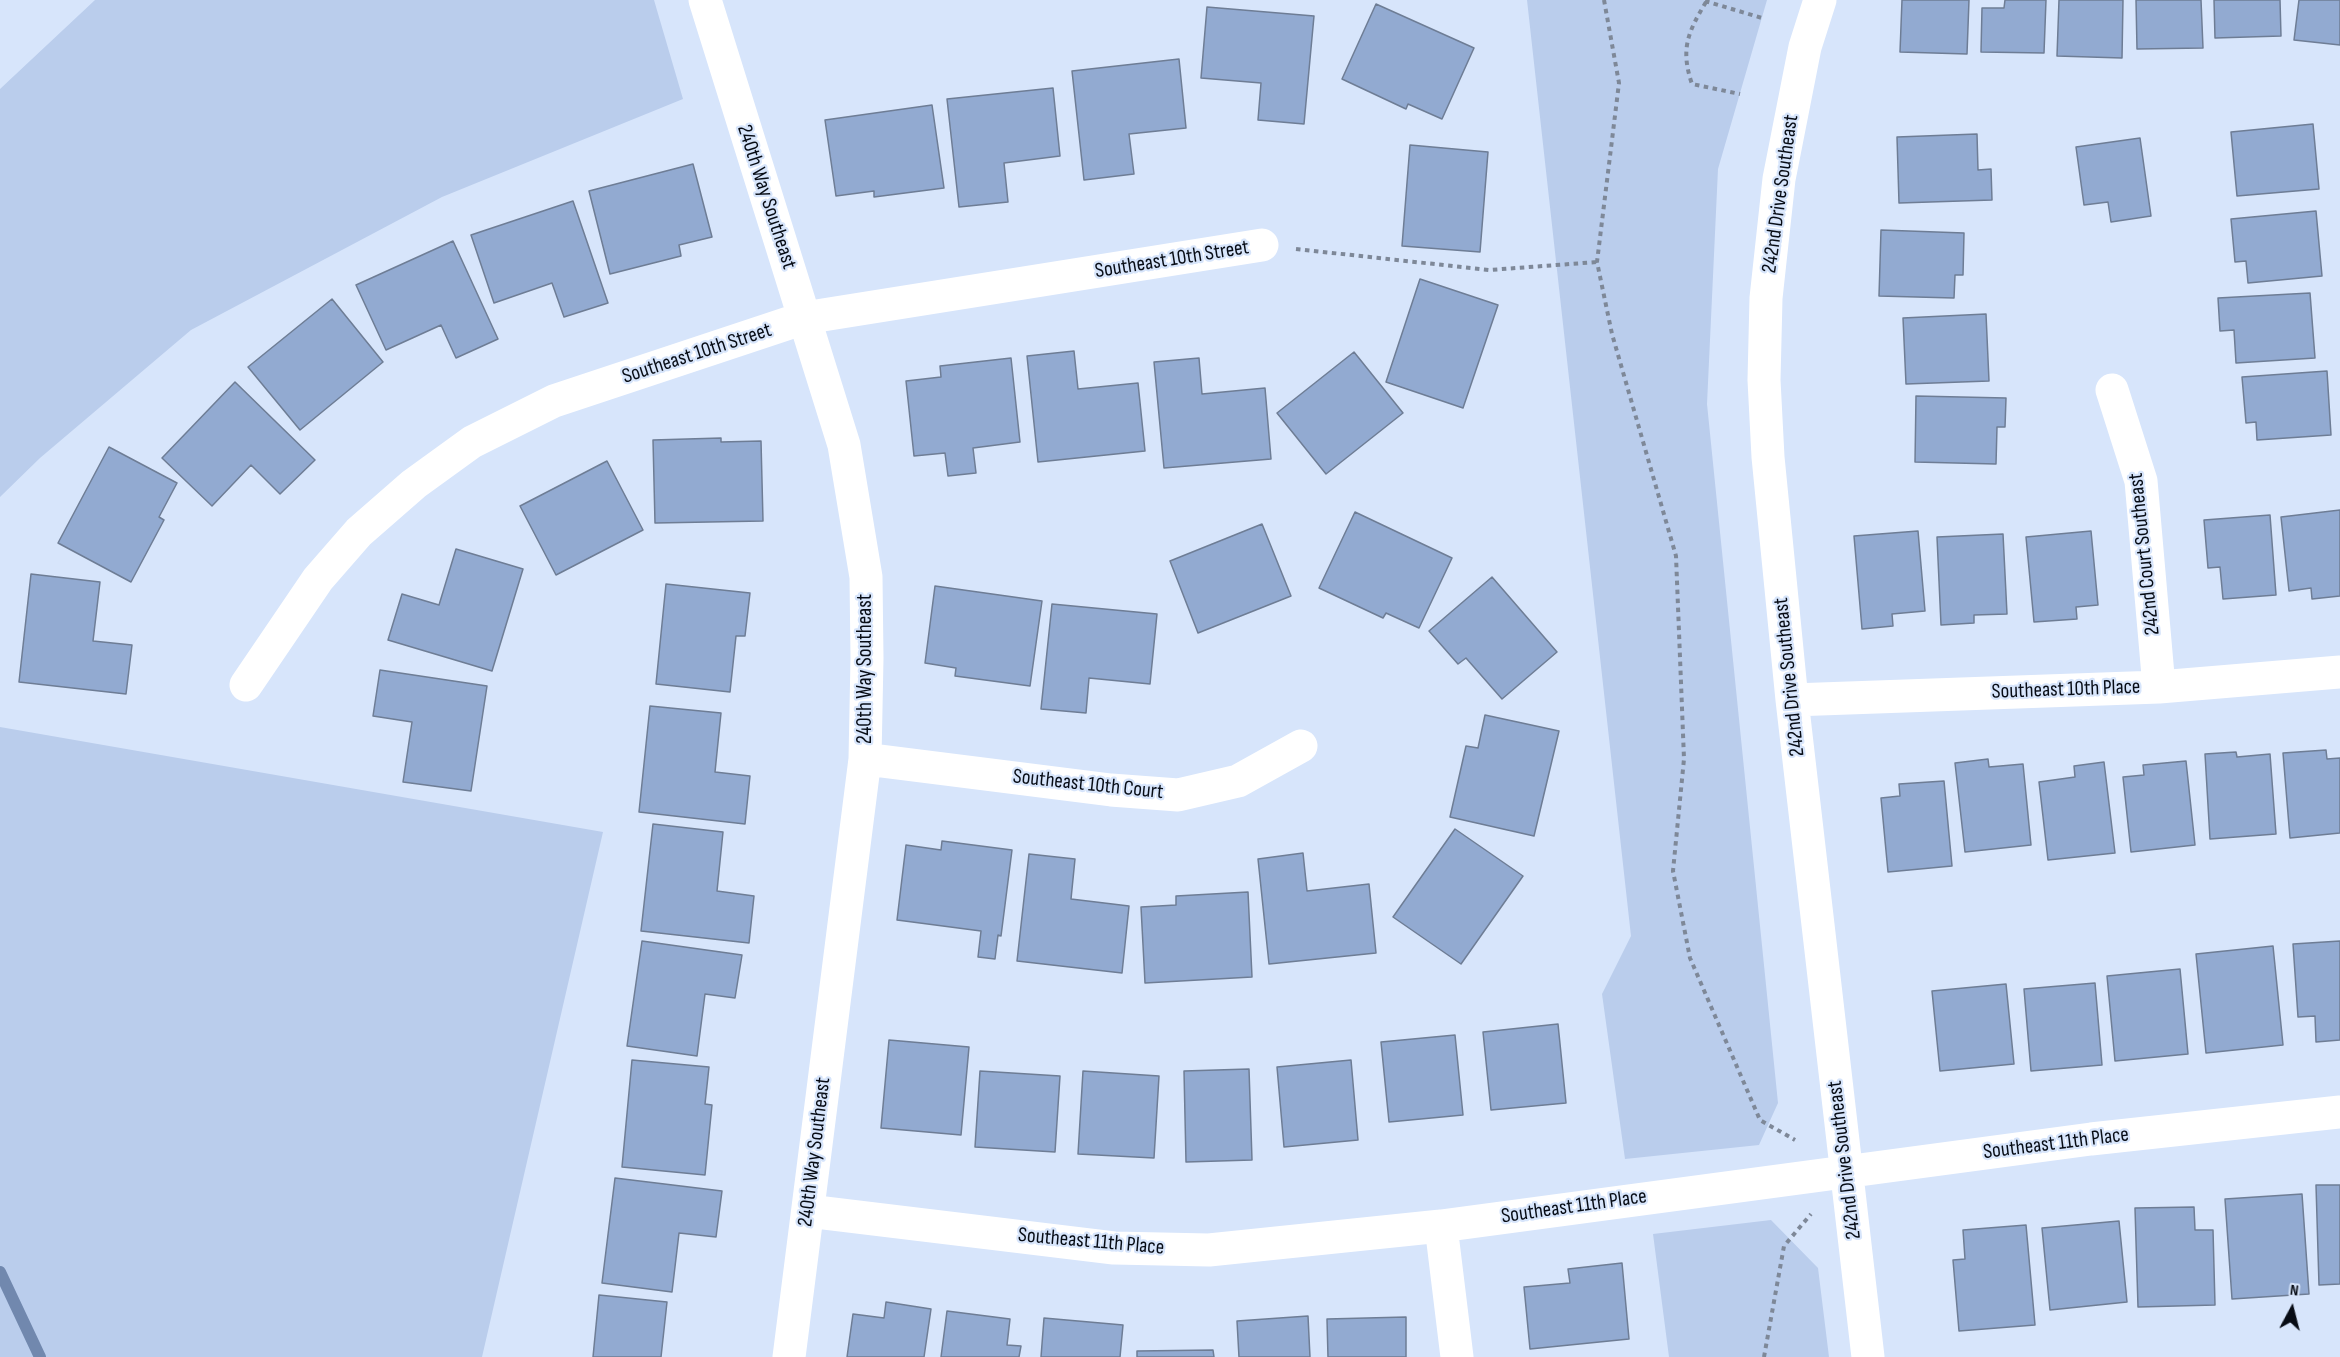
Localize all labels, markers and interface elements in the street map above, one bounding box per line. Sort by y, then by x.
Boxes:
street label: 242nd Drive Southeast [1757,113,1805,275]
street label: 240th Way Southeast [731,122,801,272]
street label: Southeast 10th Street [1093,235,1251,285]
street label: Southeast 10th Street [619,318,775,390]
street label: 242nd Court Southeast [2124,472,2166,636]
street label: 240th Way Southeast [853,594,879,744]
street label: 242nd Drive Southeast [1769,596,1811,758]
street label: Southeast 10th Place [1991,675,2141,705]
street label: Southeast 10th Court [1011,765,1165,805]
street label: 240th Way Southeast [793,1076,837,1228]
street label: 242nd Drive Southeast [1823,1079,1867,1241]
street label: Southeast 11th Place [1982,1123,2130,1165]
street label: Southeast 11th Place [1500,1184,1648,1230]
street label: Southeast 11th Place [1017,1223,1165,1261]
north arrow [2262,1279,2322,1339]
text: N [2289,1281,2300,1301]

